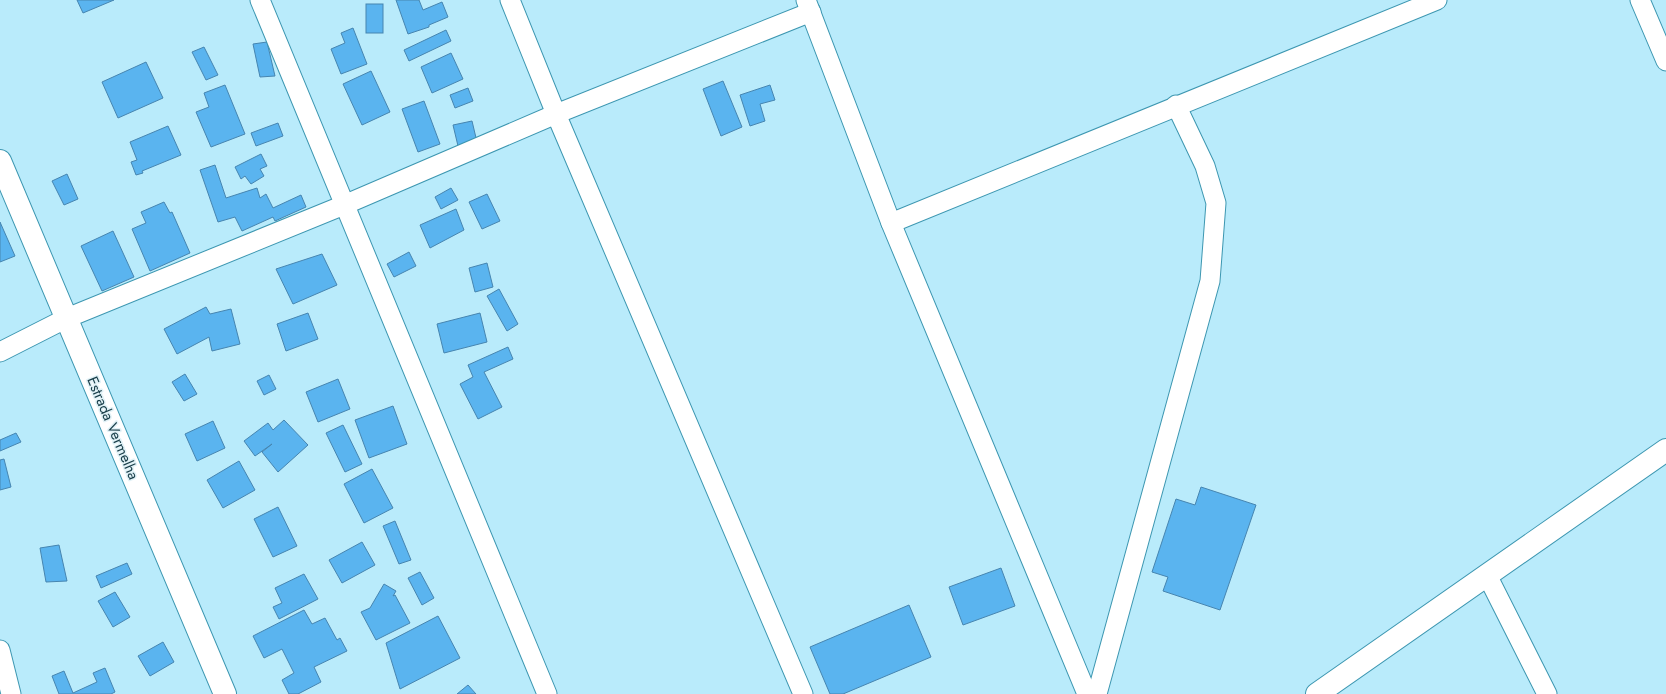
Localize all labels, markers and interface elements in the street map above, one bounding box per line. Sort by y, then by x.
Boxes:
street label: Estrada Vermelha [81,373,145,483]

